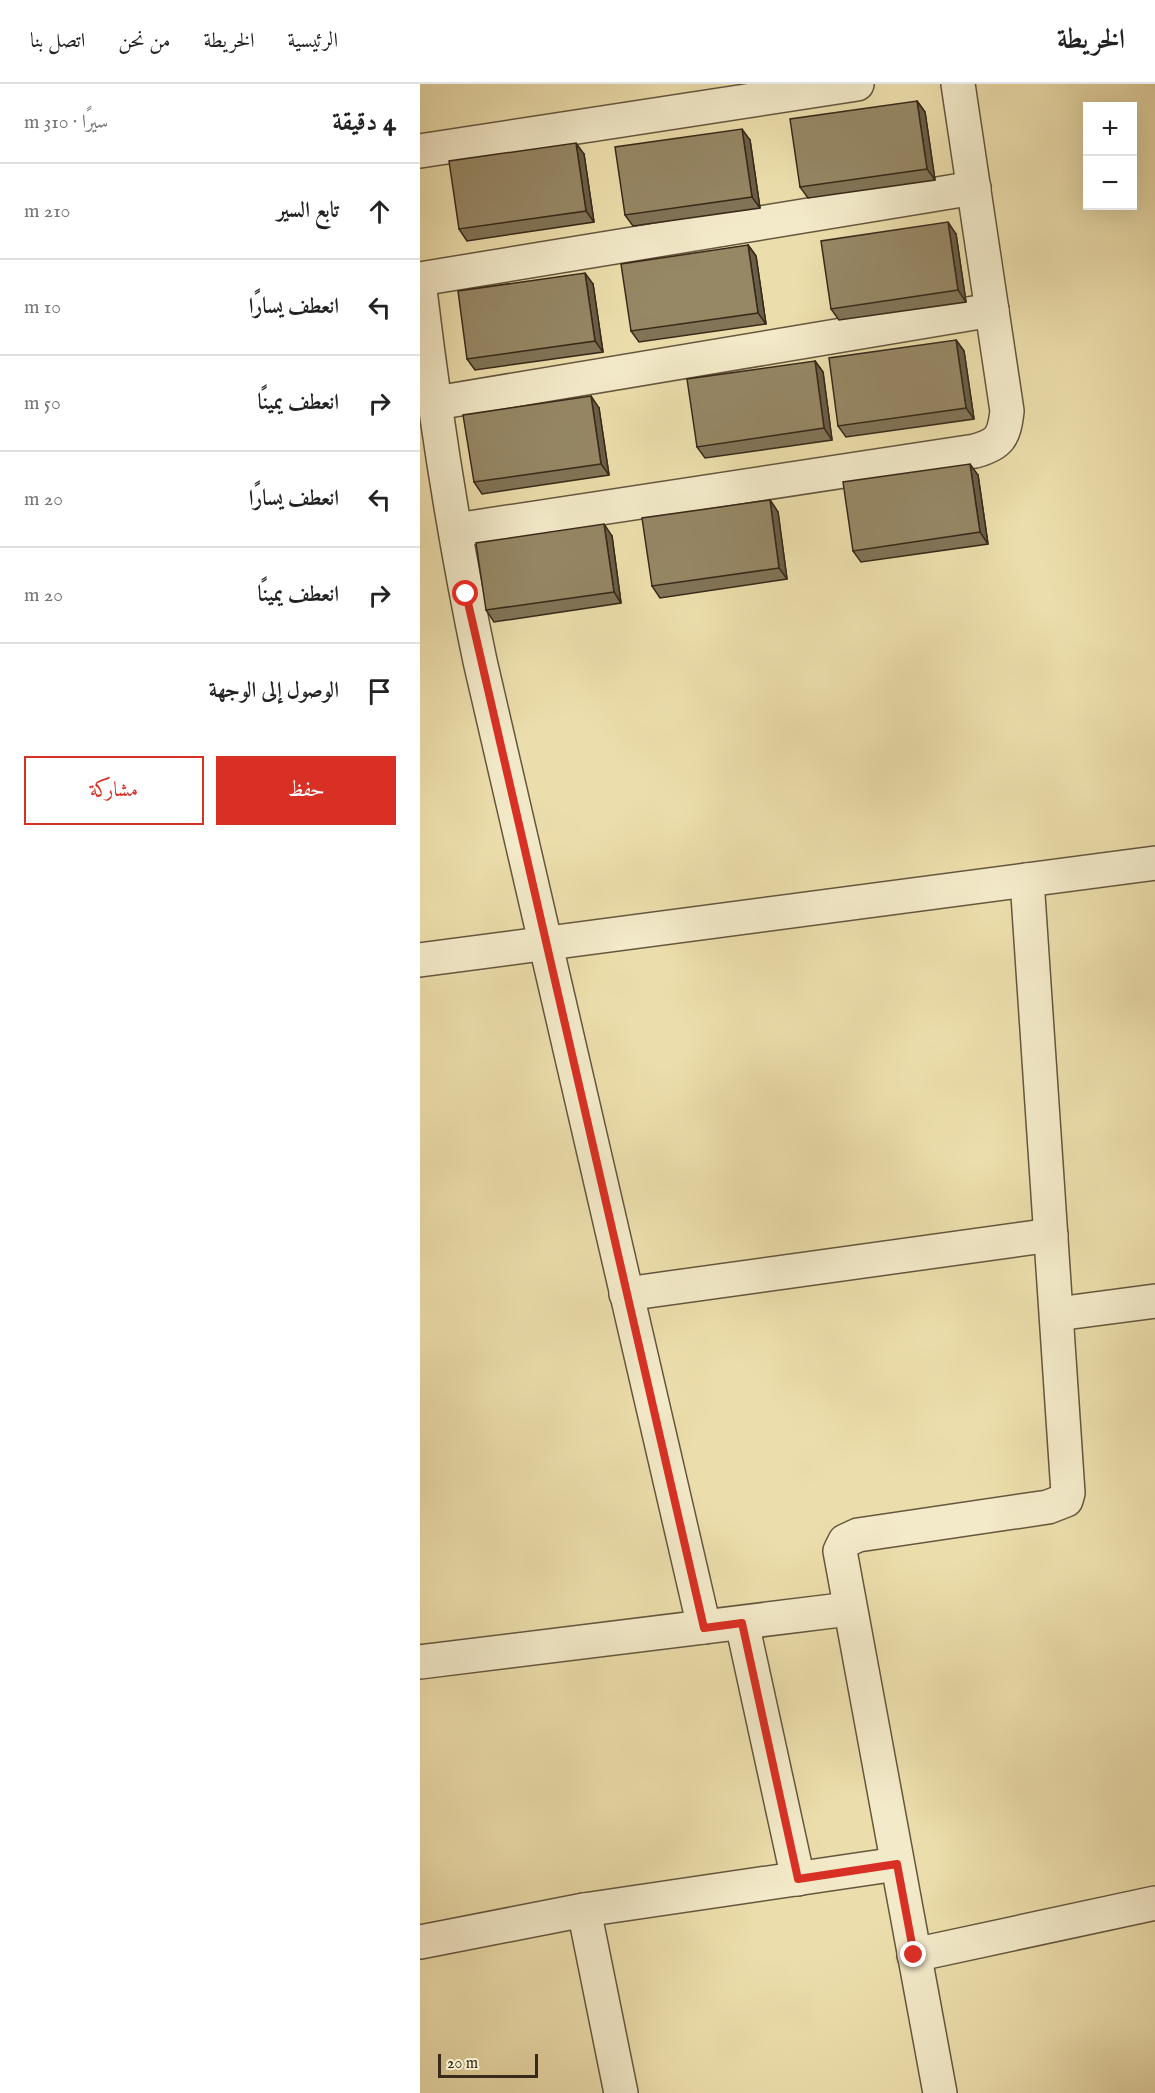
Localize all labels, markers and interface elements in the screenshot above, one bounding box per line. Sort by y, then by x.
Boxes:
text: الخريطة [1057,23,1125,58]
text: اتصل بنا [30,28,85,55]
text: من نحن [118,28,170,55]
text: الخريطة [203,28,255,55]
text: الرئيسية [288,28,338,55]
map controls [1083,102,1137,210]
button: + [1083,102,1137,156]
text: 4 دقيقة [332,106,396,139]
text: سيرًا · 310 m [24,110,108,135]
button: − [1083,156,1137,210]
icon: ahead [363,195,396,228]
text: تابع السير [277,197,339,225]
text: 210 m [24,199,70,224]
icon: left [363,291,396,324]
text: انعطف يسارًا [249,293,339,321]
text: 10 m [24,295,61,320]
icon: right [363,387,396,420]
text: انعطف يمينًا [258,389,339,417]
text: 50 m [24,391,61,416]
icon: left [363,483,396,516]
text: انعطف يسارًا [249,485,339,513]
text: 20 m [24,487,63,512]
icon: right [363,579,396,612]
route start [452,580,478,606]
text: انعطف يمينًا [258,581,339,609]
text: 20 m [24,583,63,608]
icon: arrive [363,675,396,708]
text: الوصول إلى الوجهة [209,677,339,705]
button: مشاركة [24,756,204,825]
button: حفظ [216,756,396,825]
route end [900,1941,926,1967]
scale bar [438,2051,538,2078]
text: 20 m [447,2054,478,2074]

